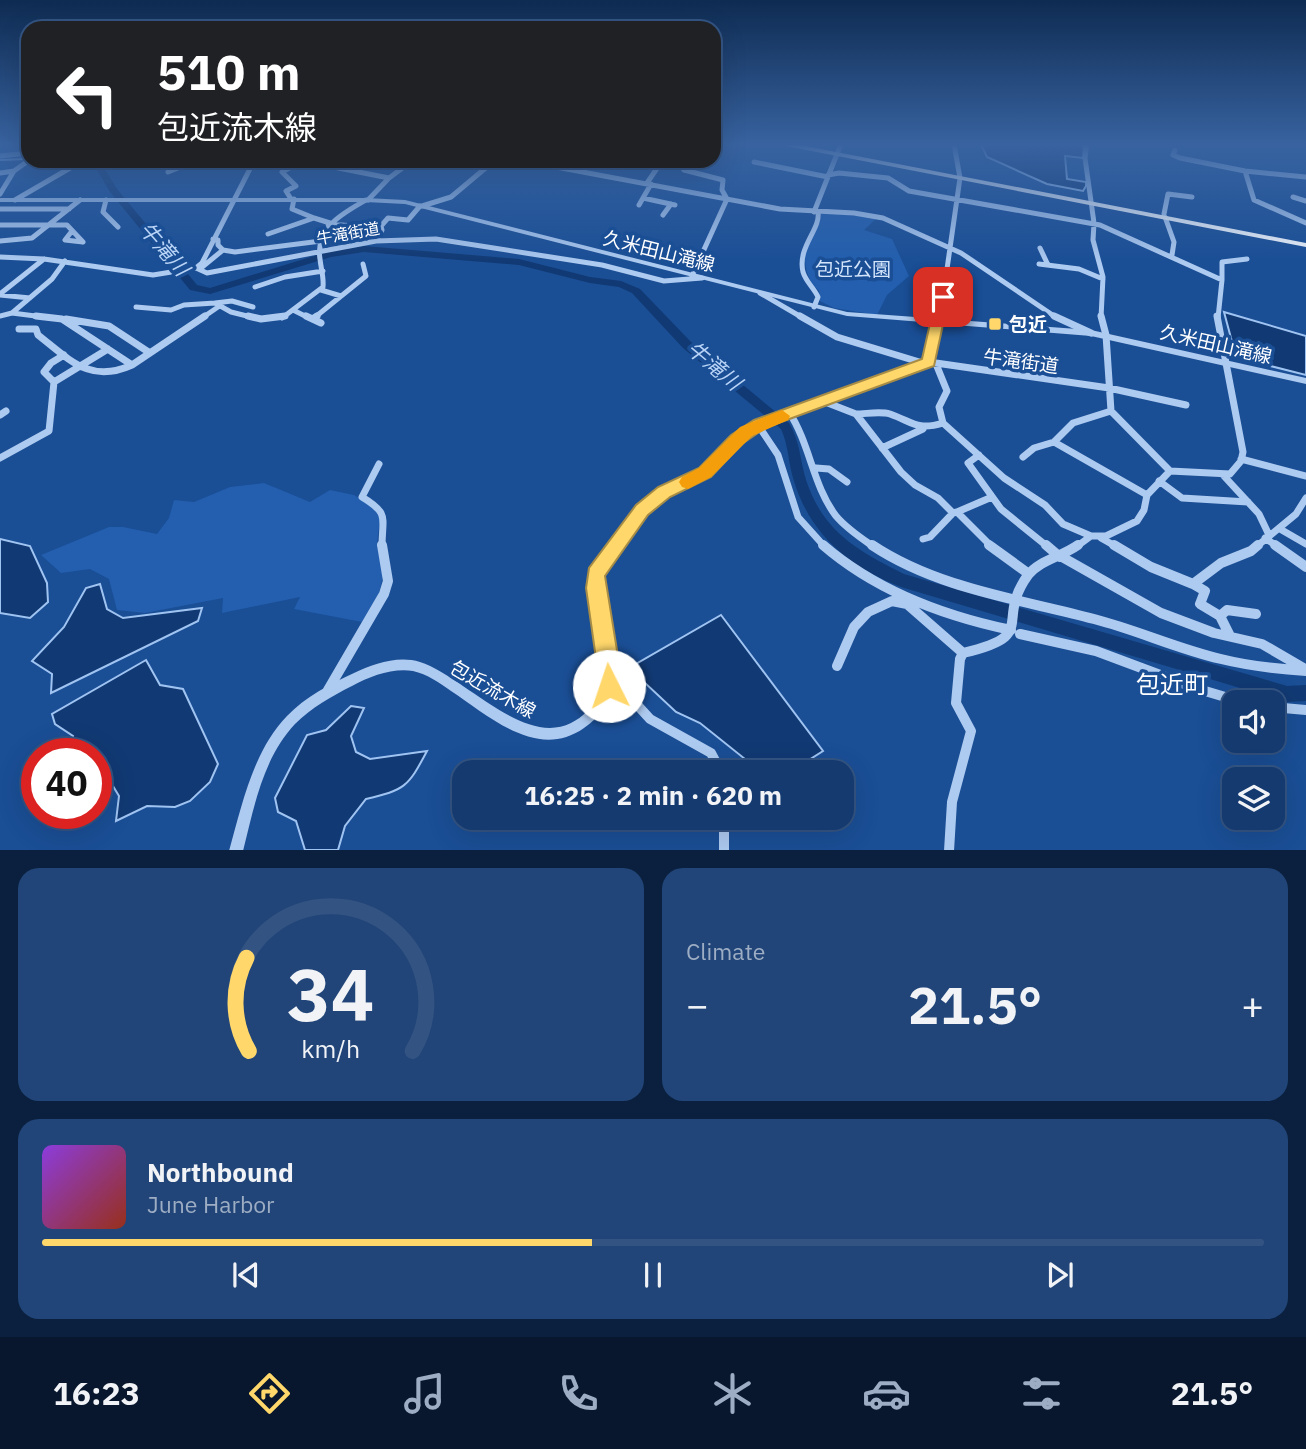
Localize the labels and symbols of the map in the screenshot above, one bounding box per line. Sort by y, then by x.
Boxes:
water label: 牛滝川 [134,215,197,283]
street label: 牛滝街道 [315,218,381,248]
street label: 久米田山滝線 [601,226,717,276]
park label: 包近公園 [815,257,891,281]
pin [913,267,973,327]
place label: 包近 [1009,312,1047,336]
marker: 包近 [987,316,1003,332]
street label: 久米田山滝線 [1158,319,1274,369]
water label: 牛滝川 [682,334,749,397]
street label: 牛滝街道 [982,344,1060,378]
position arrow [572,649,646,723]
street label: 包近流木線 [446,655,540,723]
district label: 包近町 [1136,668,1208,700]
speed limit sign: 40 [21,738,112,829]

